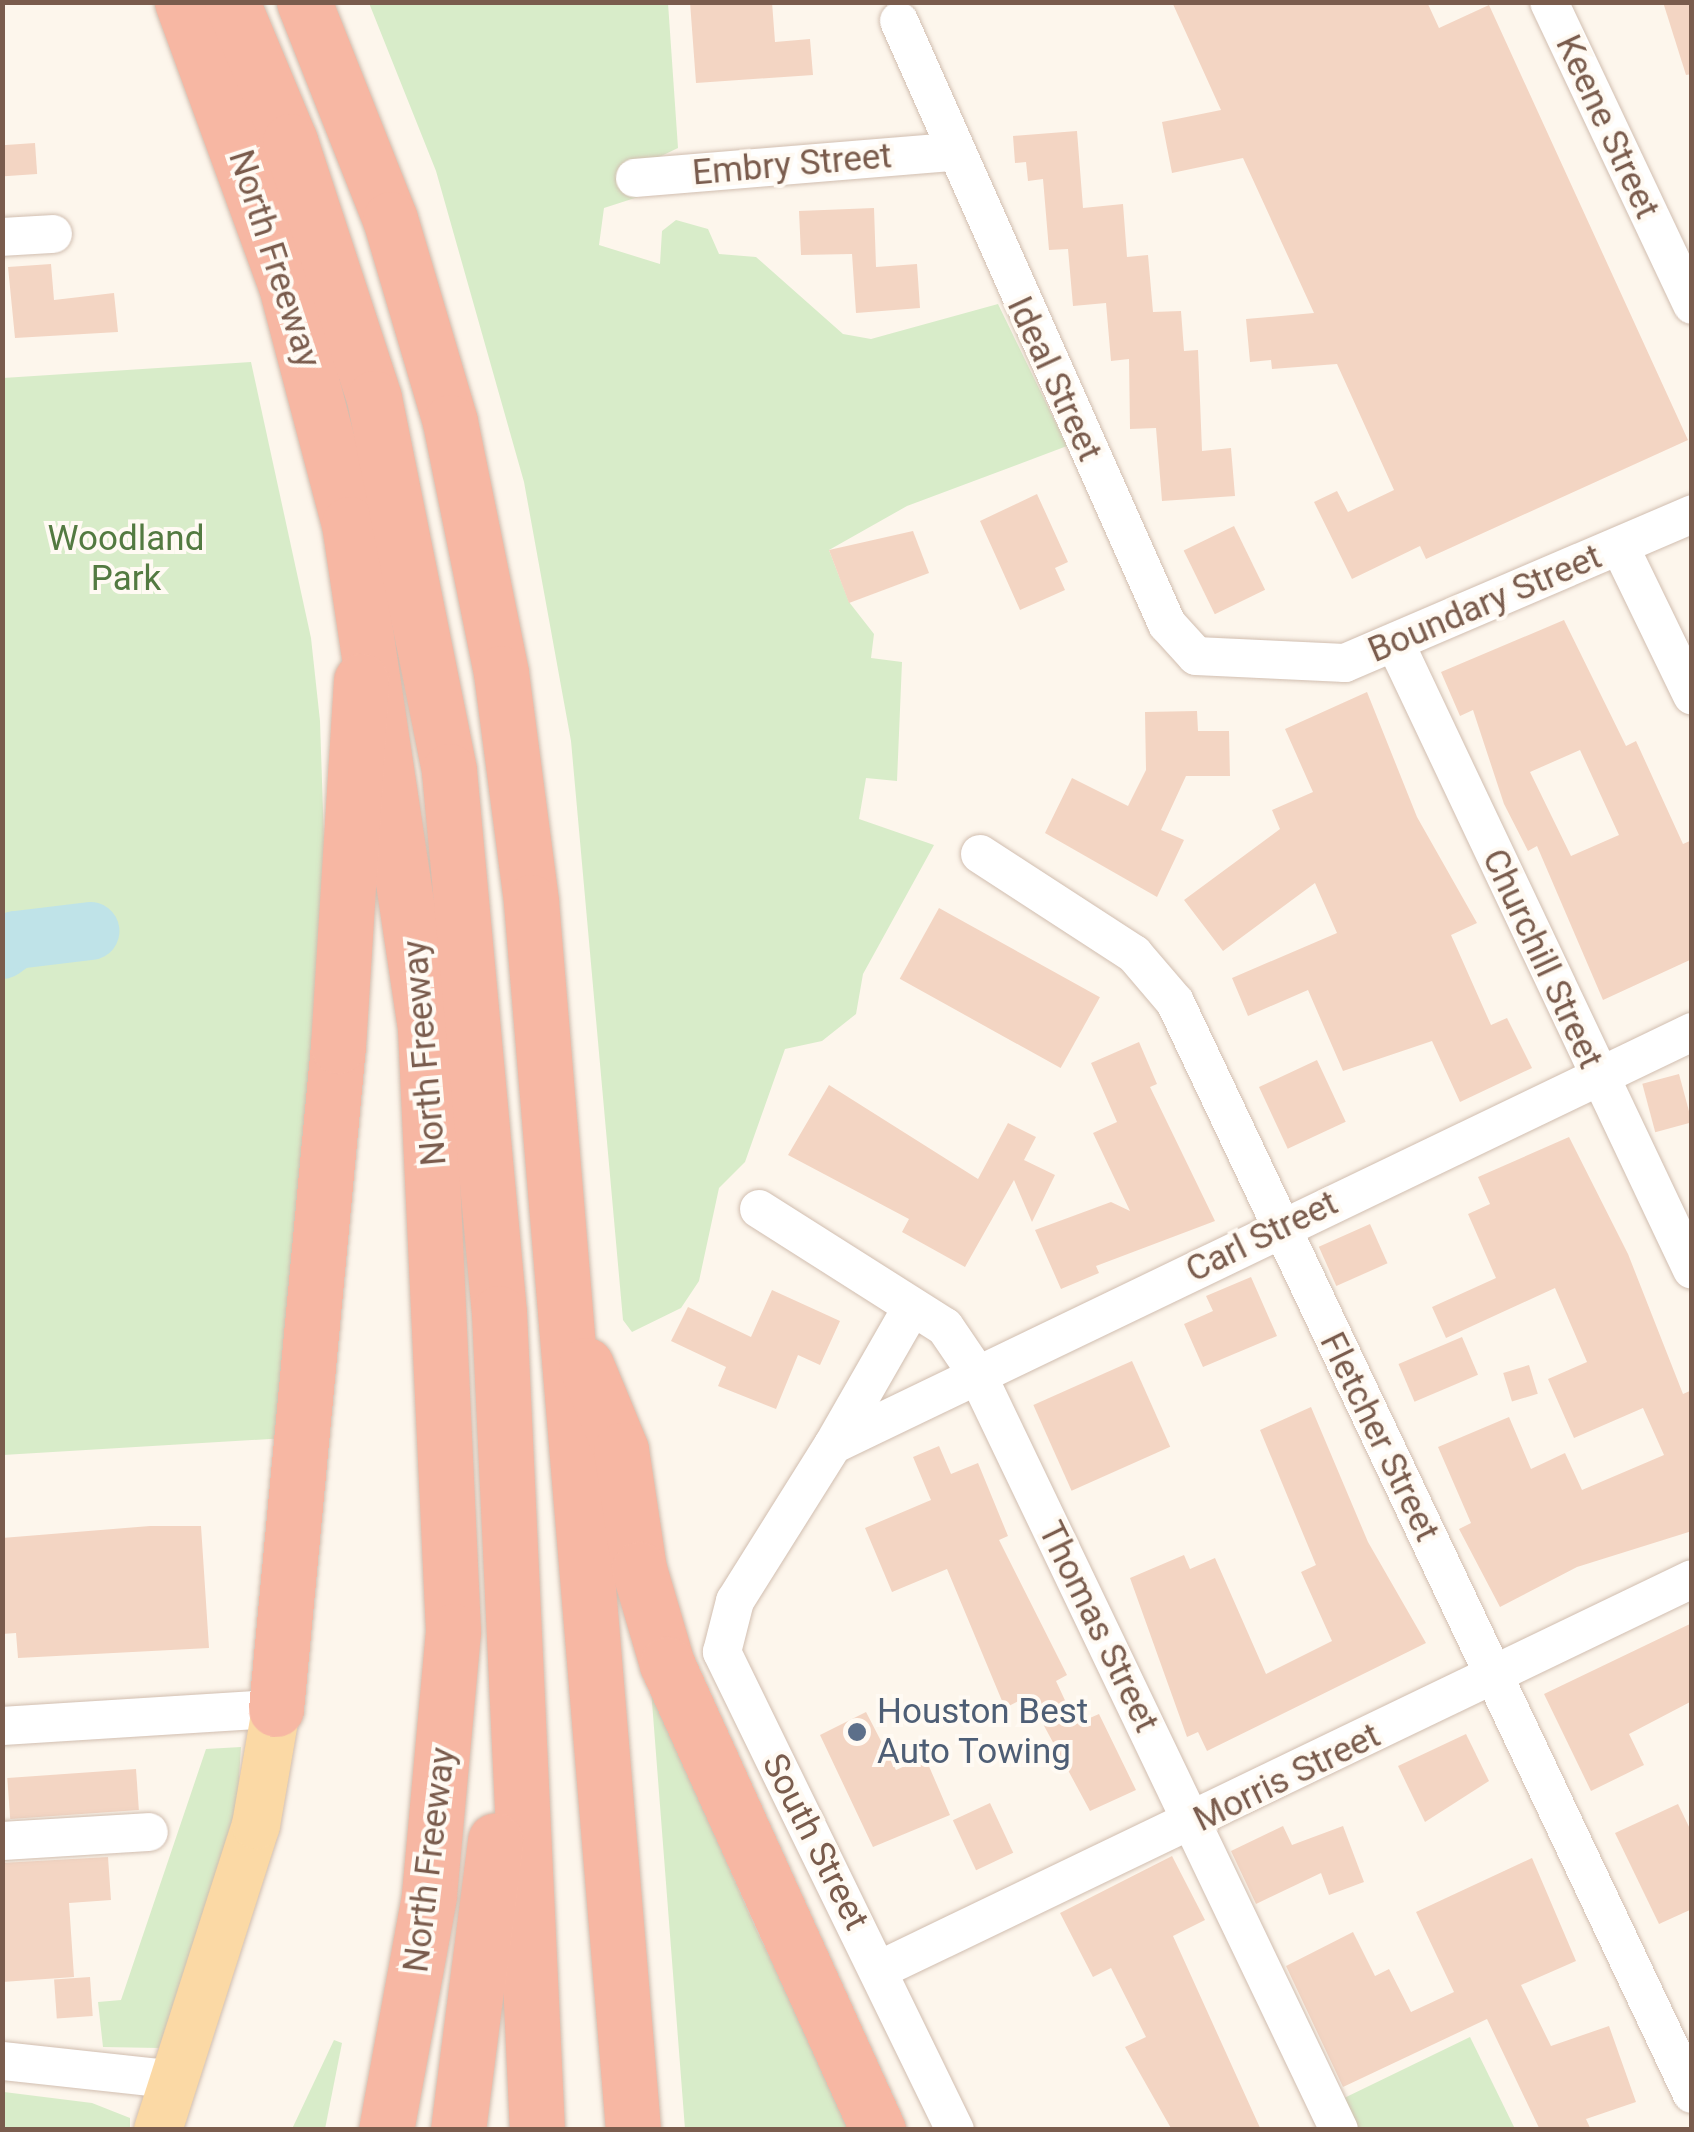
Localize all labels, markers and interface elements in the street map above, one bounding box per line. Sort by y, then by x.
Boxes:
street label: Keene Street [1546,29,1668,225]
street label: Embry Street [691,135,893,195]
street label: North Freeway [219,145,329,373]
street label: Ideal Street [998,290,1110,468]
park label: Woodland Park [48,518,204,600]
street label: Boundary Street [1362,536,1608,672]
street label: Churchill Street [1473,843,1611,1075]
street label: North Freeway [394,938,456,1168]
street label: Carl Street [1179,1182,1345,1292]
street label: Fletcher Street [1310,1326,1448,1548]
street label: Thomas Street [1029,1515,1167,1739]
place label: Houston Best Auto Towing [877,1691,1088,1773]
street label: Morris Street [1187,1715,1387,1841]
marker: Houston Best Auto Towing [846,1721,868,1743]
street label: North Freeway [395,1745,465,1975]
street label: South Street [753,1747,877,1937]

